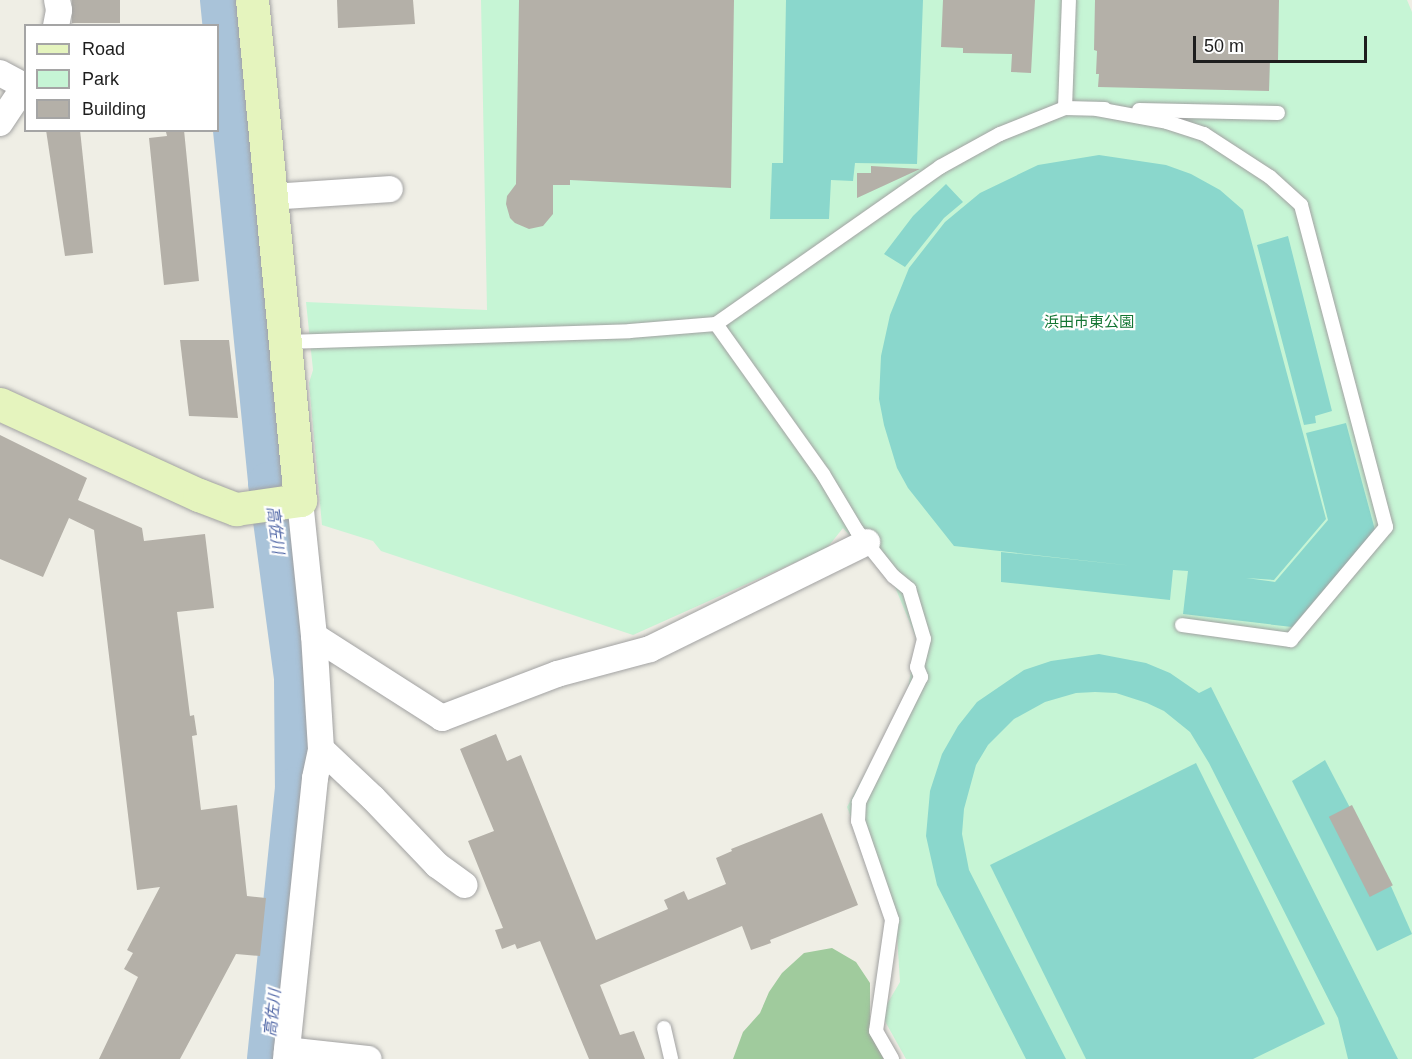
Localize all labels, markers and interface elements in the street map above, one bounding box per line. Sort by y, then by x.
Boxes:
legend [24,24,219,132]
scale bar [1196,24,1370,62]
text: 50 m [1204,36,1244,56]
text: Road [82,39,125,59]
text: Park [82,69,119,89]
text: Building [82,99,146,119]
park label: 浜田市東公園 [1044,313,1134,331]
water label: 高佐川 [263,505,287,555]
water label: 高佐川 [261,988,285,1038]

